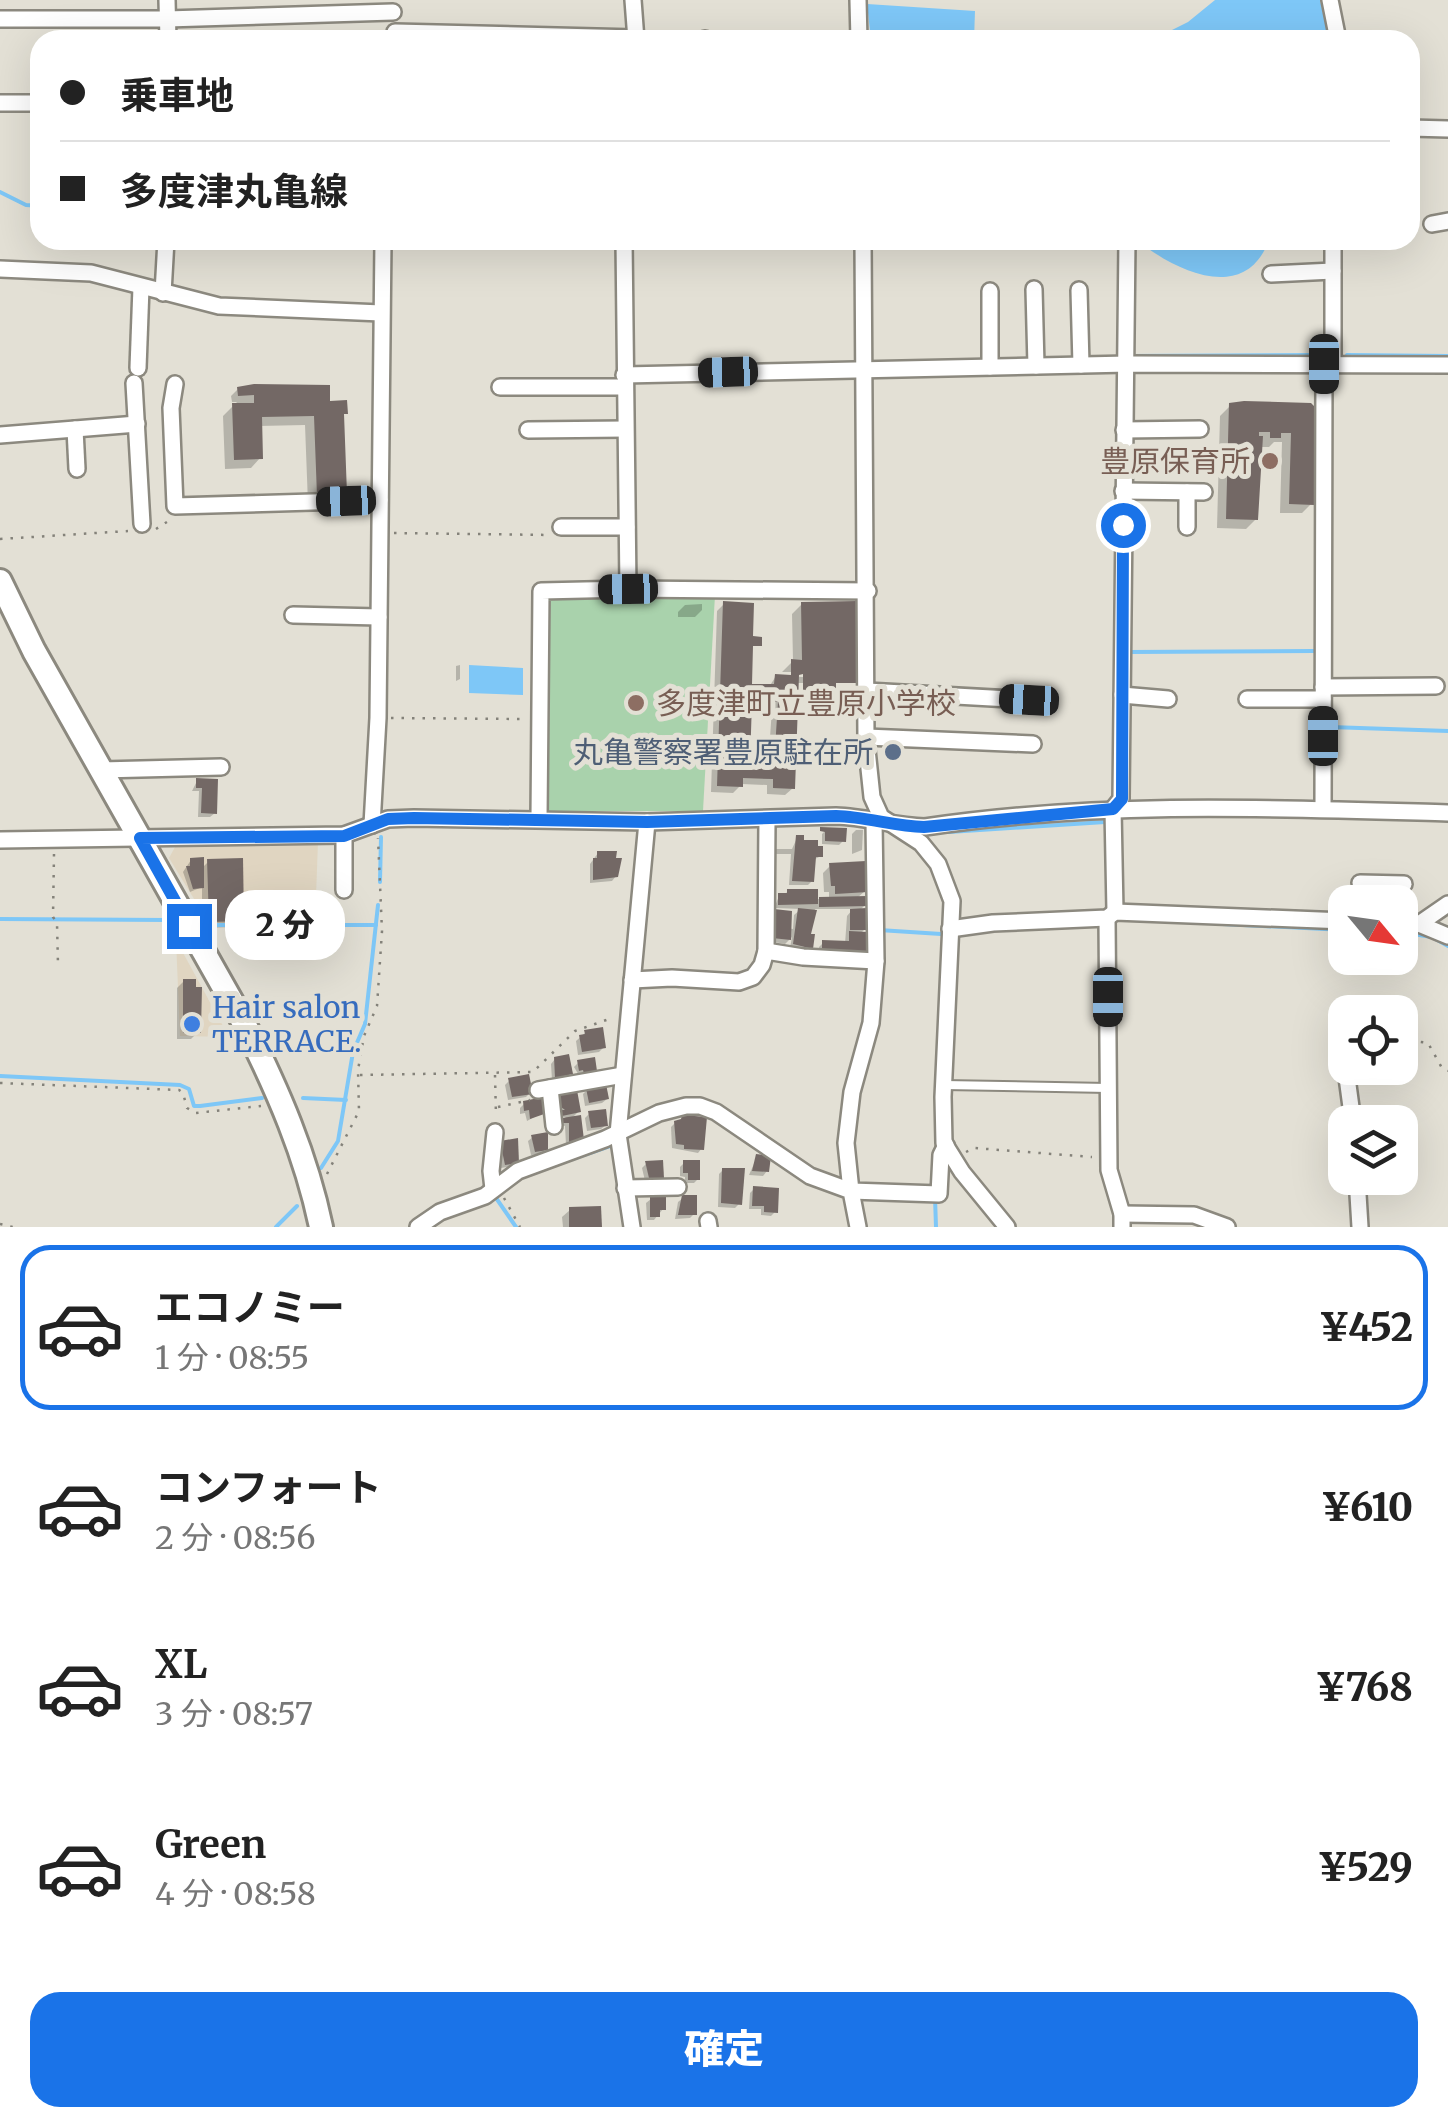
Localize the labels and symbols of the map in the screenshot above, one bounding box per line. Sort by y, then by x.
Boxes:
car [1309,334,1339,394]
car [697,356,759,388]
place label: 豊原保育所 [1100,442,1250,480]
marker: 豊原保育所 [1259,450,1281,472]
car [315,485,377,517]
route start [1101,503,1146,548]
car [598,573,658,605]
car [998,683,1060,717]
place label: 多度津町立豊原小学校 [656,684,956,722]
marker: 多度津町立豊原小学校 [625,692,647,714]
car [1308,706,1338,766]
place label: 丸亀警察署豊原駐在所 [573,733,873,771]
marker: 丸亀警察署豊原駐在所 [882,741,904,763]
north arrow [1328,885,1418,975]
callout: 2 分 [224,891,344,961]
route end [167,904,212,949]
car [1093,967,1123,1027]
place label: Hair salon TERRACE. [212,988,362,1060]
marker: Hair salon TERRACE. [181,1013,203,1035]

